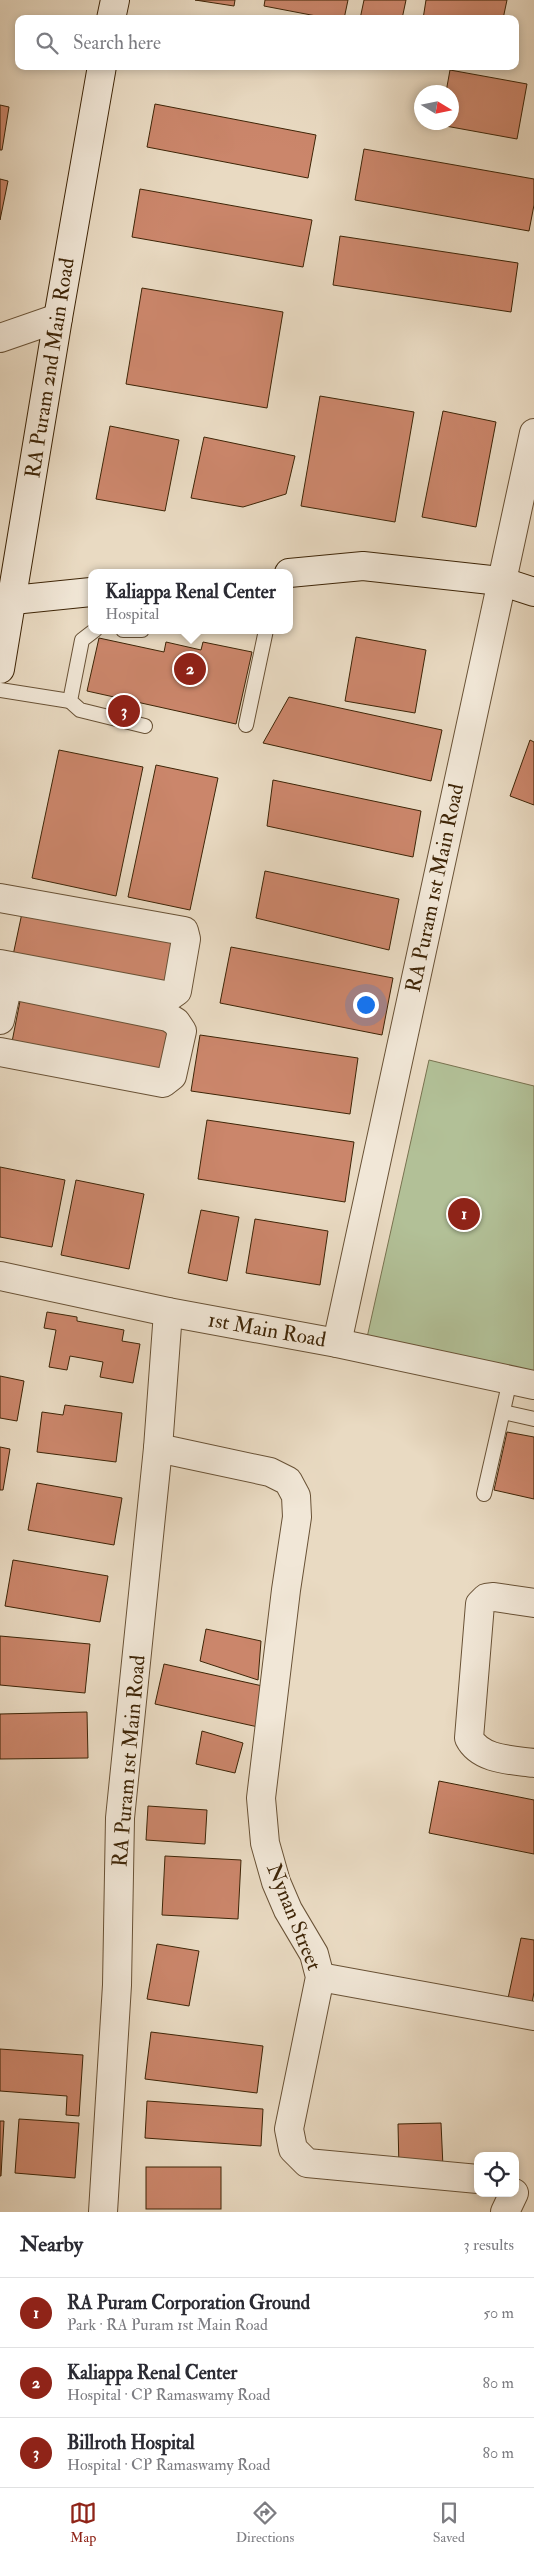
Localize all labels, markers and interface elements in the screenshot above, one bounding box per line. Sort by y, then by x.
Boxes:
search box [15,15,519,70]
icon: search [33,29,61,57]
text: Search here [73,31,161,55]
north arrow [414,85,459,130]
street label: RA Puram 2nd Main Road [19,255,81,480]
popup [88,569,293,634]
text: Kaliappa Renal Center [105,580,276,604]
text: Hospital [105,604,159,624]
pin: 2 [174,650,206,688]
pin: 3 [108,692,140,730]
street label: RA Puram 1st Main Road [400,781,470,995]
your location [353,992,379,1018]
pin: 1 [448,1195,480,1233]
street label: 1st Main Road [206,1306,329,1354]
street label: RA Puram 1st Main Road [106,1653,152,1868]
street label: Nynan Street [260,1860,328,1975]
map controls [474,2152,519,2197]
button: locate [474,2152,519,2197]
text: Nearby [20,2231,83,2258]
text: 3 results [463,2235,514,2255]
text: RA Puram Corporation Ground [67,2291,310,2315]
text: 1 [33,2303,39,2323]
text: 50 m [483,2303,514,2323]
text: Park · RA Puram 1st Main Road [67,2315,268,2335]
text: Kaliappa Renal Center [67,2361,237,2385]
text: 2 [32,2373,40,2393]
text: 80 m [483,2373,514,2393]
text: Hospital · CP Ramaswamy Road [67,2385,270,2405]
text: Billroth Hospital [67,2431,195,2455]
text: 3 [33,2443,39,2463]
text: 80 m [483,2443,514,2463]
text: Hospital · CP Ramaswamy Road [67,2455,270,2475]
tab: Map [69,2499,97,2546]
tab: Directions [236,2499,294,2546]
tab: Saved [433,2499,465,2546]

